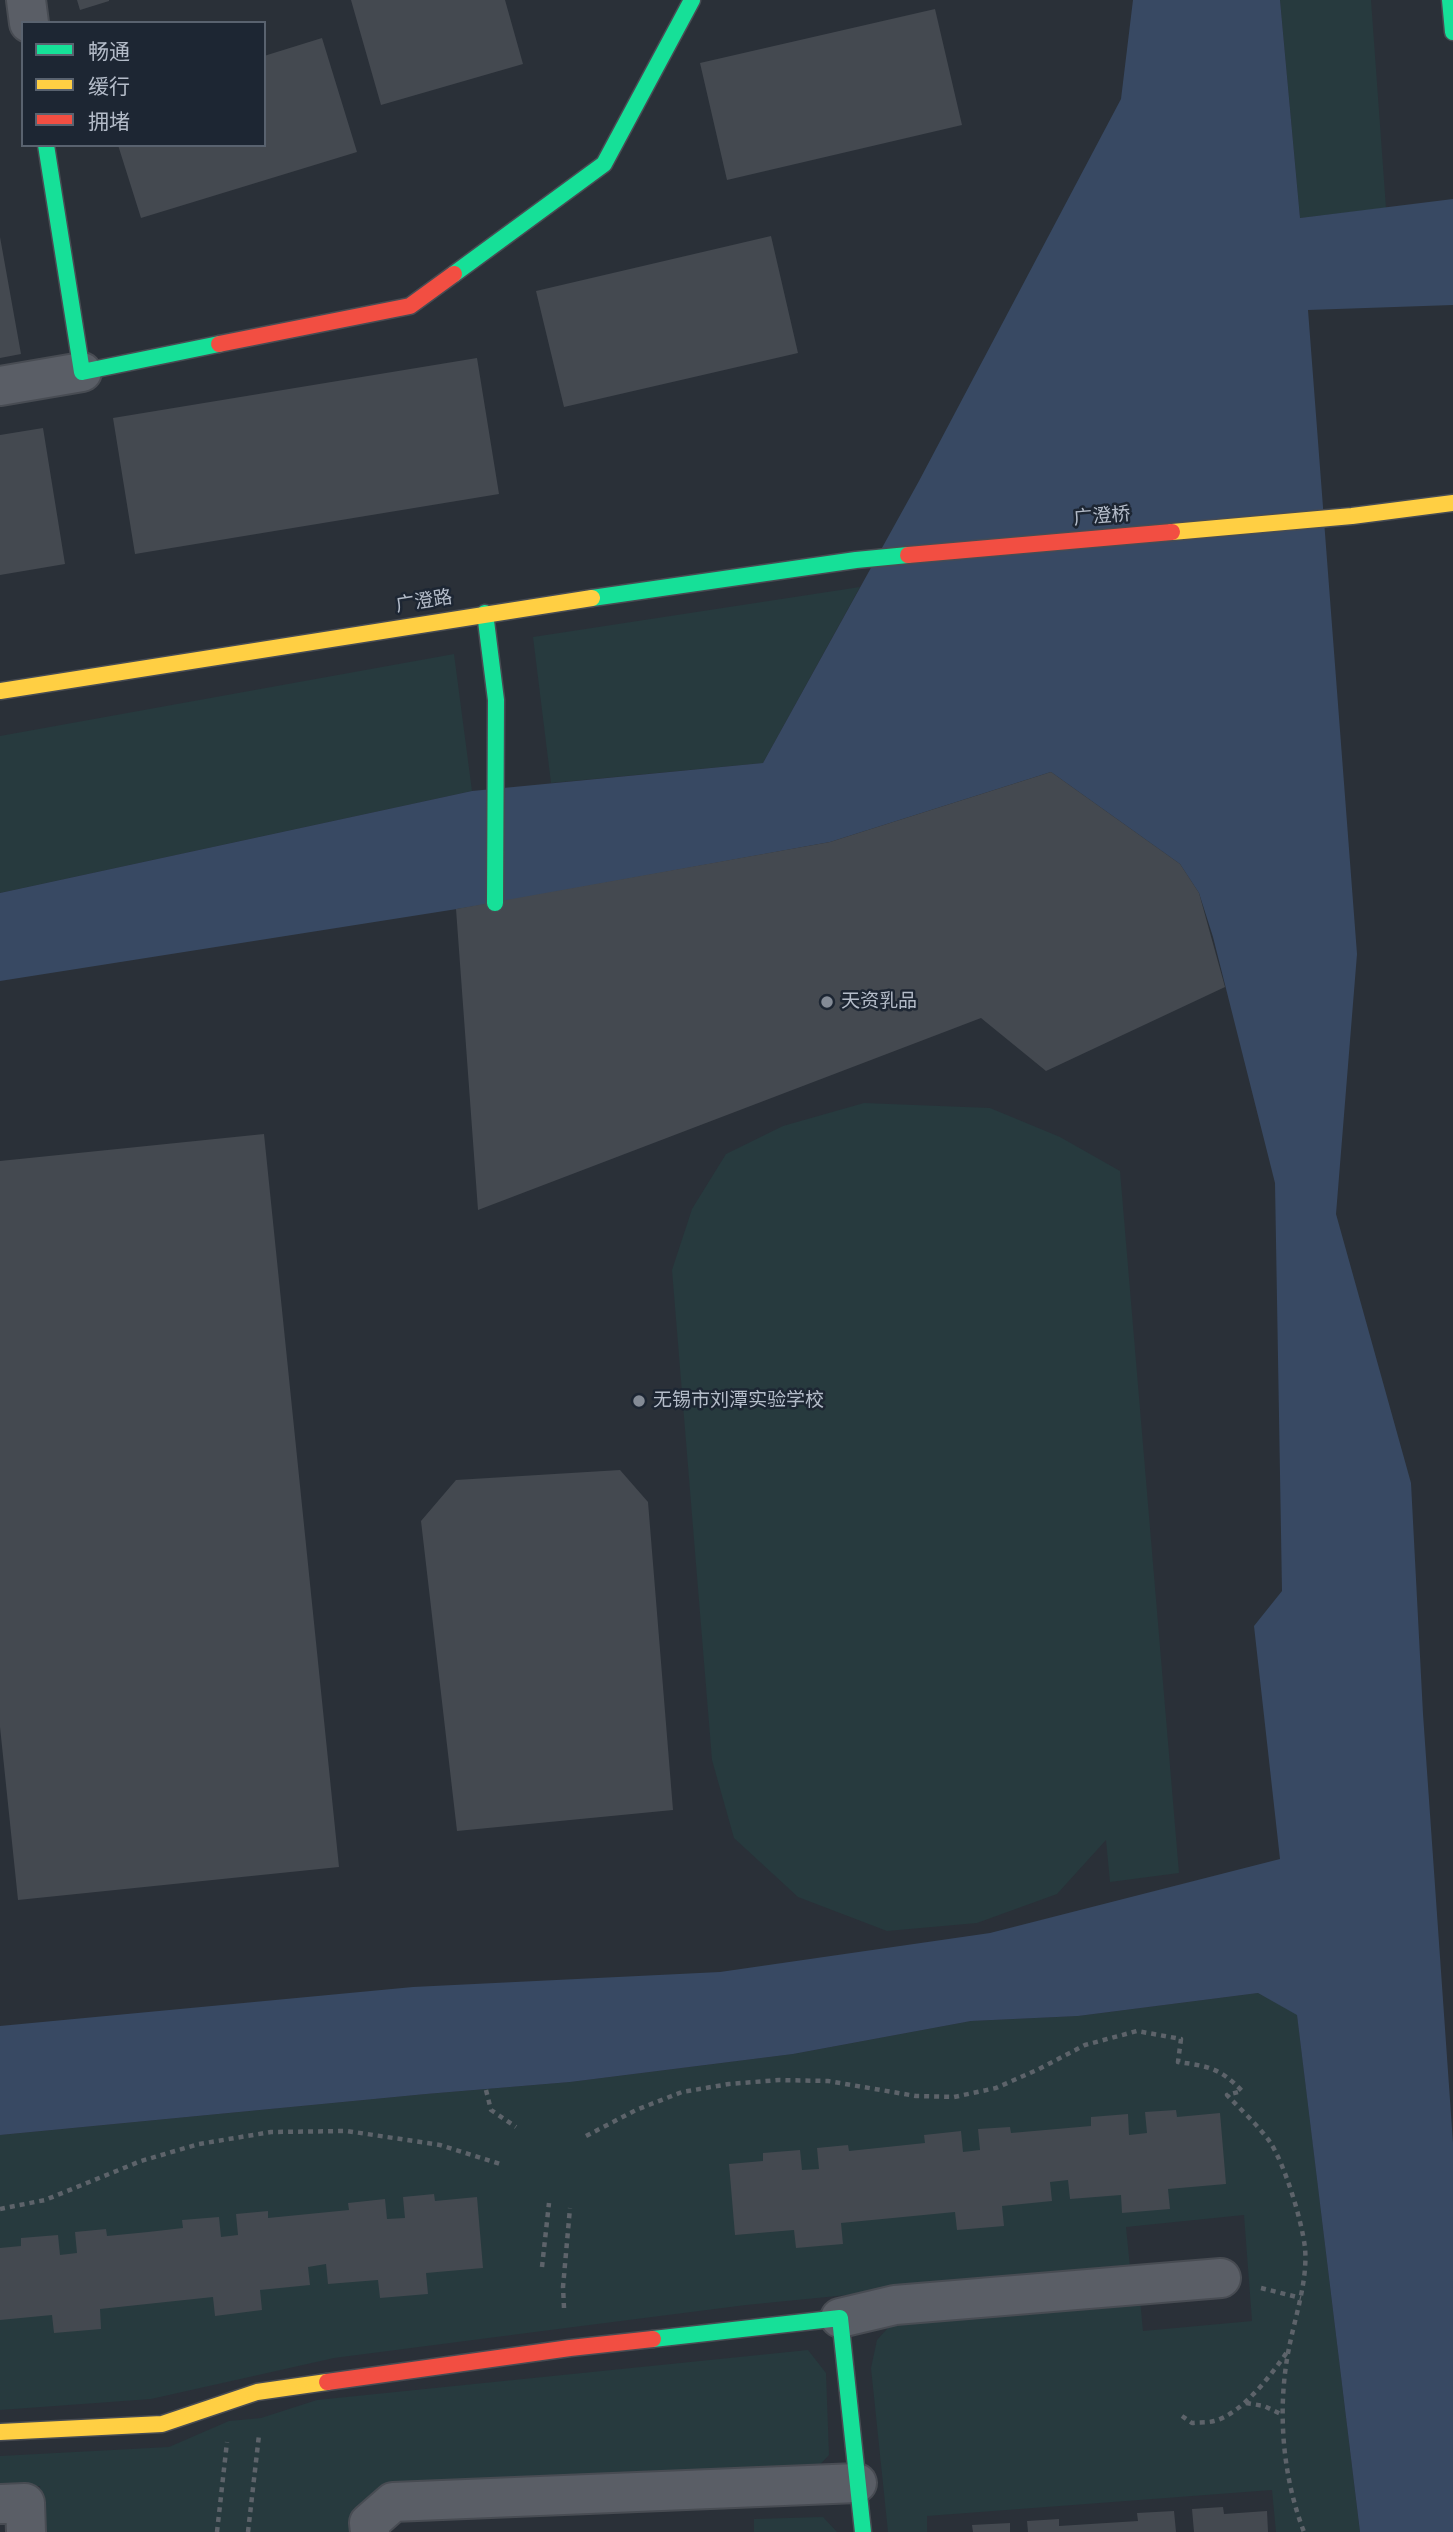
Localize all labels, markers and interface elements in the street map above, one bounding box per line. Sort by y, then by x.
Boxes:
legend [21,21,266,147]
text: 畅通 [88,40,130,65]
text: 缓行 [88,75,130,100]
text: 拥堵 [88,110,130,135]
street label: 广澄桥 [1073,503,1131,531]
street label: 广澄路 [394,586,454,618]
place label: 天资乳品 [841,991,917,1013]
marker: 天资乳品 [819,994,835,1010]
place label: 无锡市刘潭实验学校 [653,1390,824,1412]
marker: 无锡市刘潭实验学校 [631,1393,647,1409]

